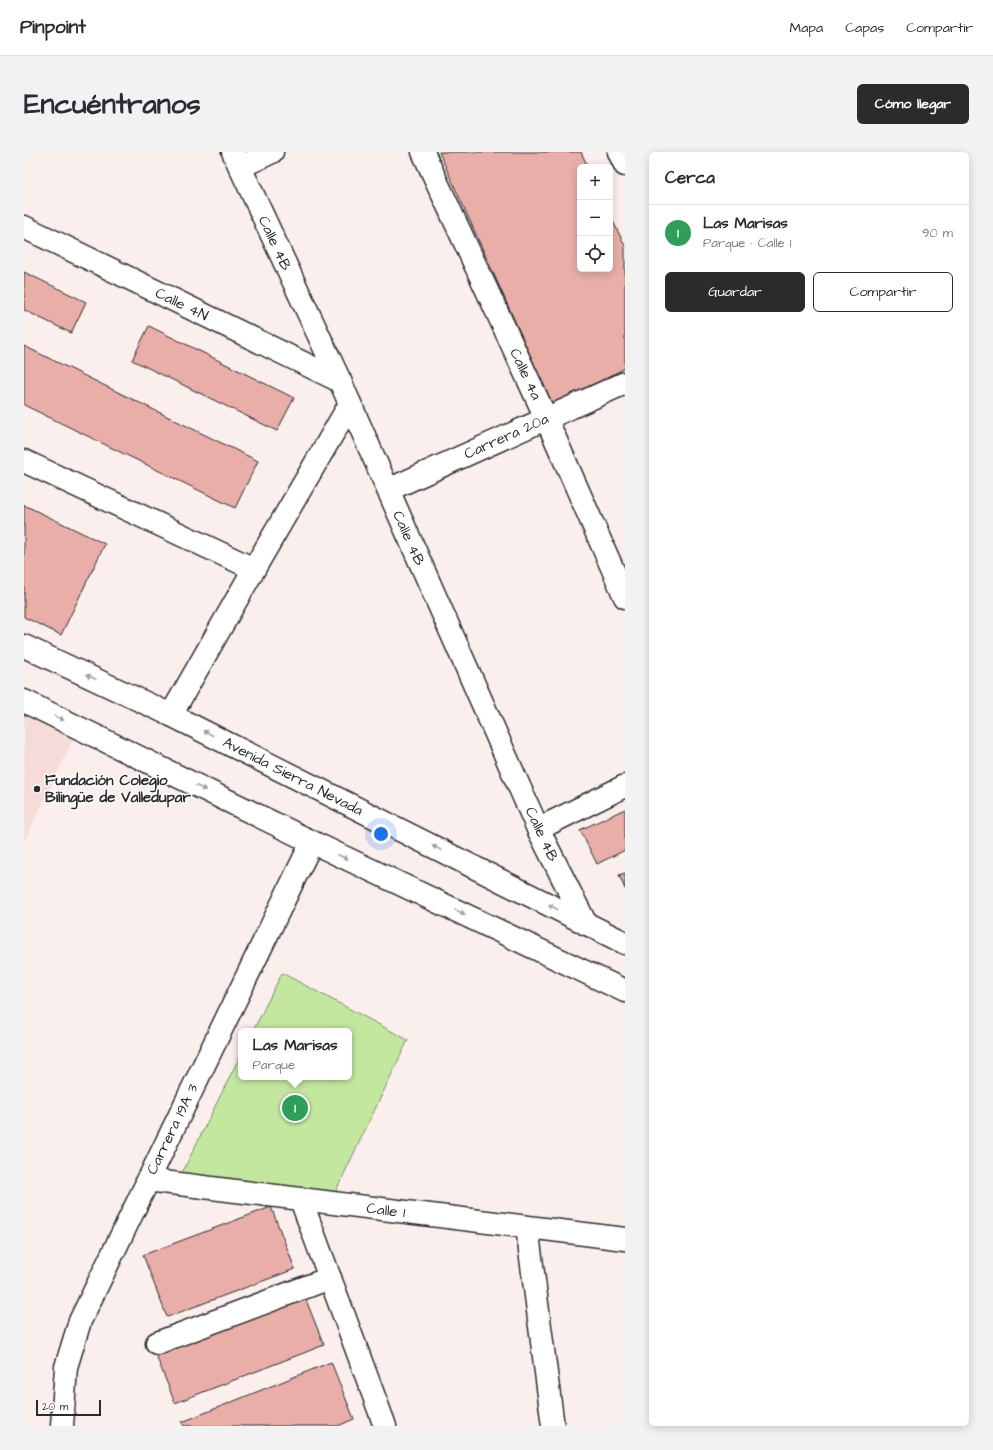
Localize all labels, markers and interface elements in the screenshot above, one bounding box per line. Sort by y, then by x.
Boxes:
text: Pinpoint [20,14,86,41]
text: Mapa [790,18,823,38]
text: Capas [845,18,884,38]
text: Compartir [906,18,973,38]
button: Cómo llegar [857,84,969,124]
text: Encuéntranos [24,85,200,124]
map controls [577,164,613,272]
button: + [577,164,613,200]
text: Cerca [665,166,715,190]
button: − [577,200,613,236]
street label: Calle 4B [253,213,296,274]
text: Las Marisas [703,213,788,234]
text: 1 [677,224,679,242]
text: 90 m [922,224,953,242]
text: Parque · Calle 1 [703,234,791,252]
button: locate [577,236,613,272]
button: Guardar [665,272,805,312]
button: Compartir [813,272,953,312]
street label: Calle 4N [152,283,212,326]
street label: Calle 4a [504,345,547,404]
street label: Carrera 20a [461,408,552,464]
street label: Calle 4B [387,507,430,569]
one-way arrow [85,674,96,680]
one-way arrow [53,715,65,721]
one-way arrow [202,730,214,736]
street label: Avenida Sierra Nevada [219,732,367,821]
place label: Fundación Colegio Bilingüe de Valledupar [45,770,192,810]
marker: Fundación Colegio Bilingüe de Valledupar [32,784,42,794]
one-way arrow [195,784,207,791]
street label: Calle 4B [520,804,563,865]
your location [371,824,391,844]
one-way arrow [431,845,442,851]
one-way arrow [337,854,349,860]
one-way arrow [547,904,558,910]
one-way arrow [455,909,466,915]
popup [238,1028,352,1080]
text: Las Marisas [253,1035,337,1056]
text: Parque [253,1056,295,1074]
street label: Carrera 19A 3 [141,1080,204,1178]
pin: 1 [282,1093,308,1123]
street label: Calle 1 [365,1198,407,1223]
scale bar [36,1398,101,1417]
text: 20 m [42,1399,68,1414]

